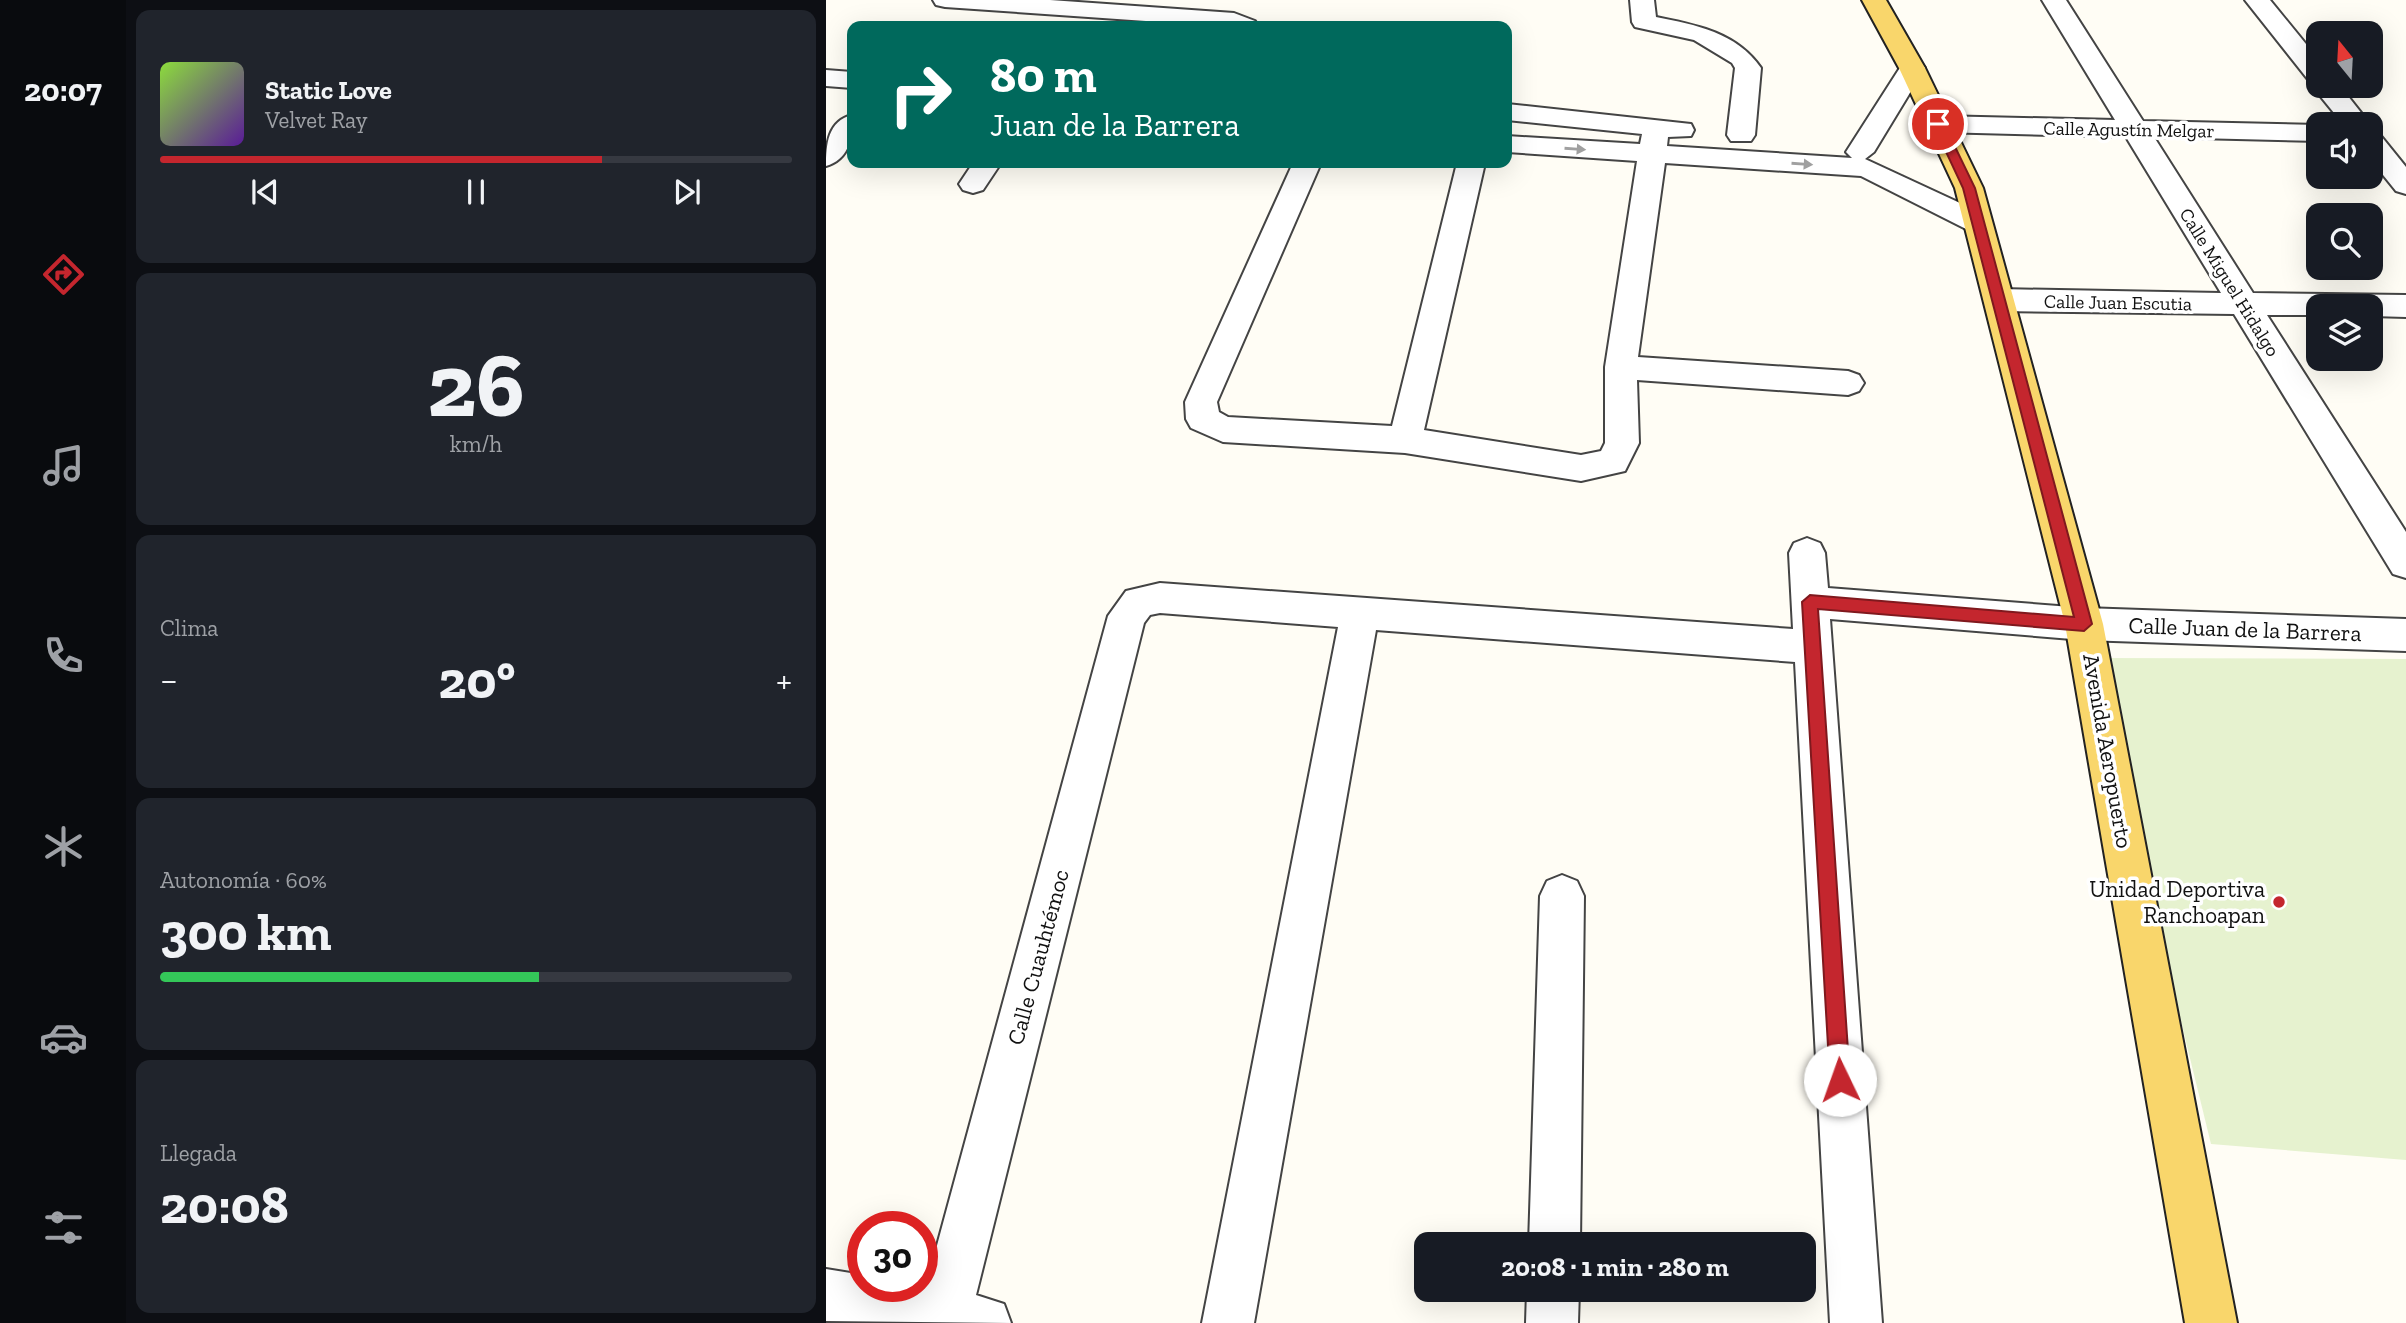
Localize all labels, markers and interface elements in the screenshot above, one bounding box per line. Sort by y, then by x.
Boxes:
north arrow [2306,21,2384,98]
map controls [2306,21,2383,371]
text: 80 m [990,46,1097,105]
icon: right [875,49,966,140]
text: 20:07 [24,71,102,109]
text: Static Love [265,74,392,106]
pin [1908,94,1968,154]
icon: arrive [1919,105,1957,143]
text: Velvet Ray [265,106,367,134]
text: Juan de la Barrera [990,106,1240,144]
button: sound [2306,112,2383,189]
street label: Calle Agustín Melgar [2043,117,2215,142]
one-way arrow [1564,144,1586,155]
one-way arrow [1791,159,1813,170]
icon: previous [246,173,284,211]
icon: pause [457,173,495,211]
icon: next [668,173,706,211]
button: search [2306,203,2383,280]
street label: Calle Miguel Hidalgo [2175,204,2285,361]
icon: directions [39,250,88,299]
street label: Calle Juan Escutia [2044,290,2192,315]
button: layers [2306,294,2383,371]
text: 26 [427,330,525,439]
text: km/h [450,430,502,458]
icon: music [39,441,88,490]
street label: Calle Juan de la Barrera [2128,611,2362,647]
text: Clima [160,614,218,642]
icon: phone [39,631,88,680]
text: 20° [439,649,515,711]
street label: Avenida Aeropuerto [2077,652,2139,850]
text: − [160,657,178,703]
text: + [776,657,792,703]
icon: climate [39,822,88,871]
text: Autonomía · 60% [160,866,327,894]
street label: Calle Cuauhtémoc [1001,866,1075,1048]
place label: Unidad Deportiva Ranchoapan [2089,875,2265,929]
marker: Unidad Deportiva Ranchoapan [2271,894,2287,910]
text: 300 km [160,901,332,963]
icon: car [39,1013,88,1062]
position arrow [1803,1043,1877,1117]
text: Llegada [160,1139,237,1167]
text: 20:08 [160,1174,289,1236]
icon: filters [39,1203,88,1252]
speed limit sign: 30 [847,1211,938,1302]
text: 20:08 · 1 min · 280 m [1501,1251,1729,1283]

